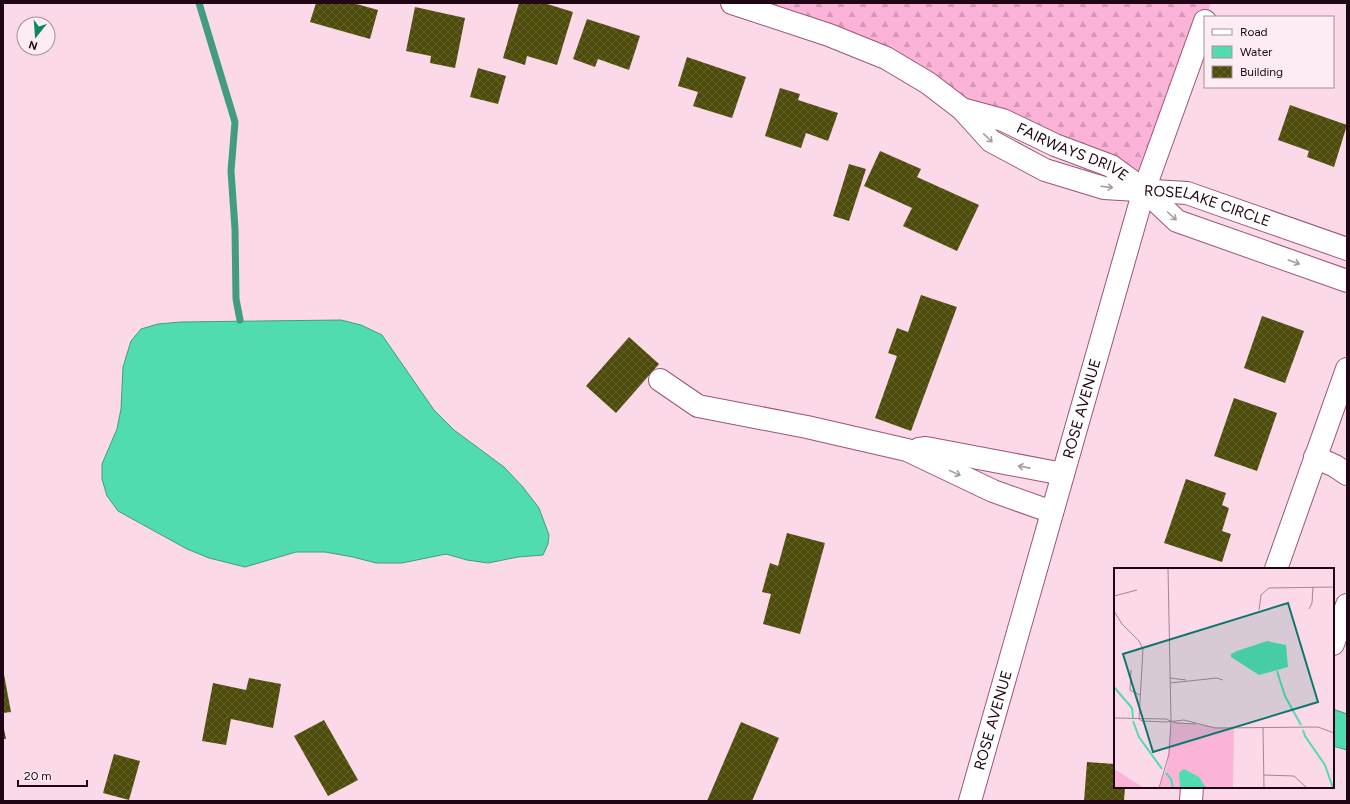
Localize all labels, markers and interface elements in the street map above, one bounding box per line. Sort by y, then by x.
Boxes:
north arrow [16,16,56,56]
legend [1204,16,1334,88]
text: Road [1240,25,1268,39]
text: N [27,38,39,53]
text: Water [1240,45,1272,59]
text: Building [1240,65,1283,79]
street label: FAIRWAYS DRIVE [1014,119,1132,185]
one-way arrow [983,133,994,142]
street label: ROSELAKE CIRCLE [1144,181,1273,230]
one-way arrow [1100,183,1113,191]
one-way arrow [1167,211,1177,220]
one-way arrow [1287,259,1300,266]
street label: ROSE AVENUE [1059,357,1104,460]
one-way arrow [1018,463,1031,471]
one-way arrow [949,470,961,477]
inset map [1114,568,1334,788]
street label: ROSE AVENUE [970,668,1016,772]
scale bar [18,762,87,788]
text: 20 m [24,769,52,783]

